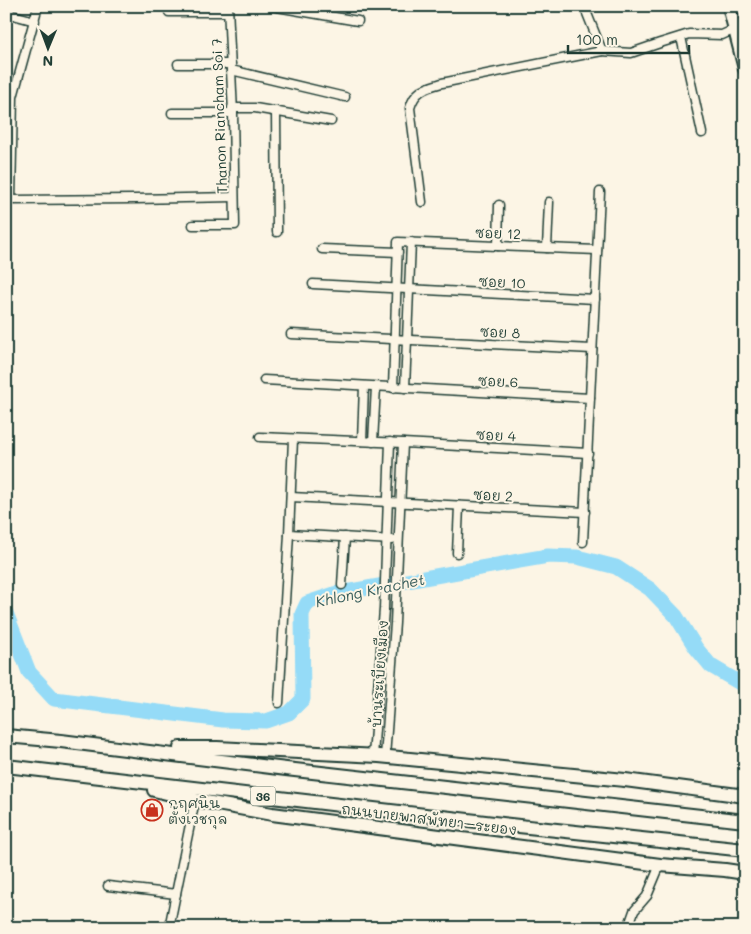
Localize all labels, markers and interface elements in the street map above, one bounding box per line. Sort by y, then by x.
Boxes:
north arrow [22,22,72,72]
scale bar [568,22,690,54]
text: 100 m [576,29,618,49]
street label: Thanon Riancham Soi 7 [207,38,231,194]
text: N [42,52,53,71]
street label: ซอย 12 [475,223,521,243]
street label: ซอย 10 [478,271,526,293]
street label: ซอย 8 [479,321,521,343]
street label: ซอย 6 [477,370,519,392]
street label: ซอย 4 [475,424,517,446]
street label: ซอย 2 [473,484,513,506]
water label: Khlong Krachet [314,569,426,611]
street label: บ้านระเบียงเมือง [366,619,392,729]
road number: 36 [250,786,276,806]
place label: กฤศนิน ตั้งเวชกุล [168,793,228,830]
shop icon: กฤศนิน ตั้งเวชกุล [140,798,164,822]
street label: ถนนบายพาสพัทยา–ระยอง [340,799,518,839]

